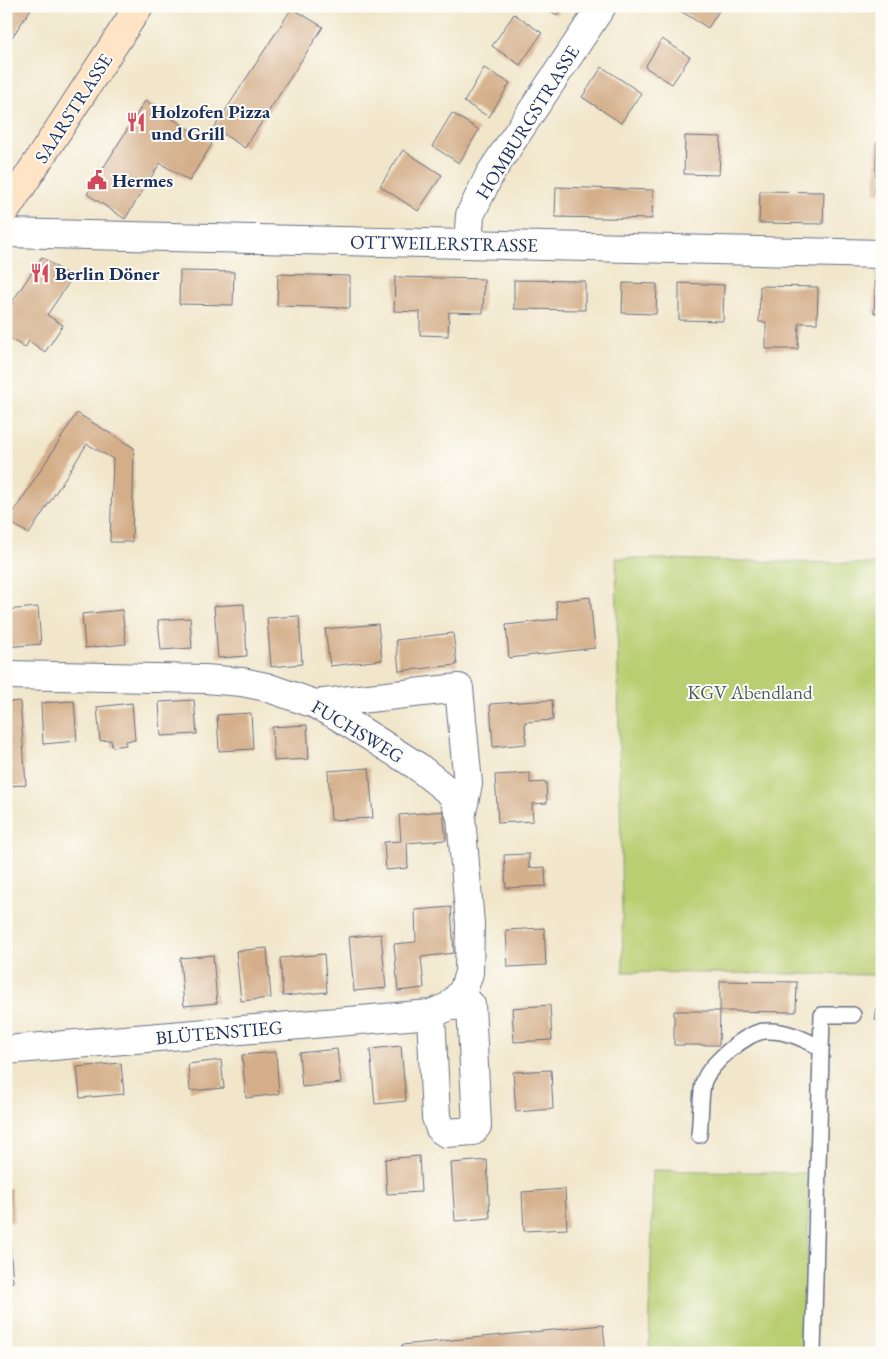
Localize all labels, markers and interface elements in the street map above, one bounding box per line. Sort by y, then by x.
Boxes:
street label: HOMBURGSTRASSE [470,40,585,204]
street label: SAARSTRASSE [29,48,118,168]
place label: Holzofen Pizza und Grill [151,99,271,146]
restaurant icon: Holzofen Pizza und Grill [125,111,147,133]
place label: Hermes [112,168,173,193]
public building icon: Hermes [86,169,108,191]
street label: OTTWEILERSTRASSE [350,229,538,258]
place label: Berlin Döner [55,261,160,286]
restaurant icon: Berlin Döner [29,262,51,284]
park label: KGV Abendland [687,680,813,705]
street label: FUCHSWEG [307,694,409,769]
street label: BLÜTENSTIEG [155,1014,284,1051]

